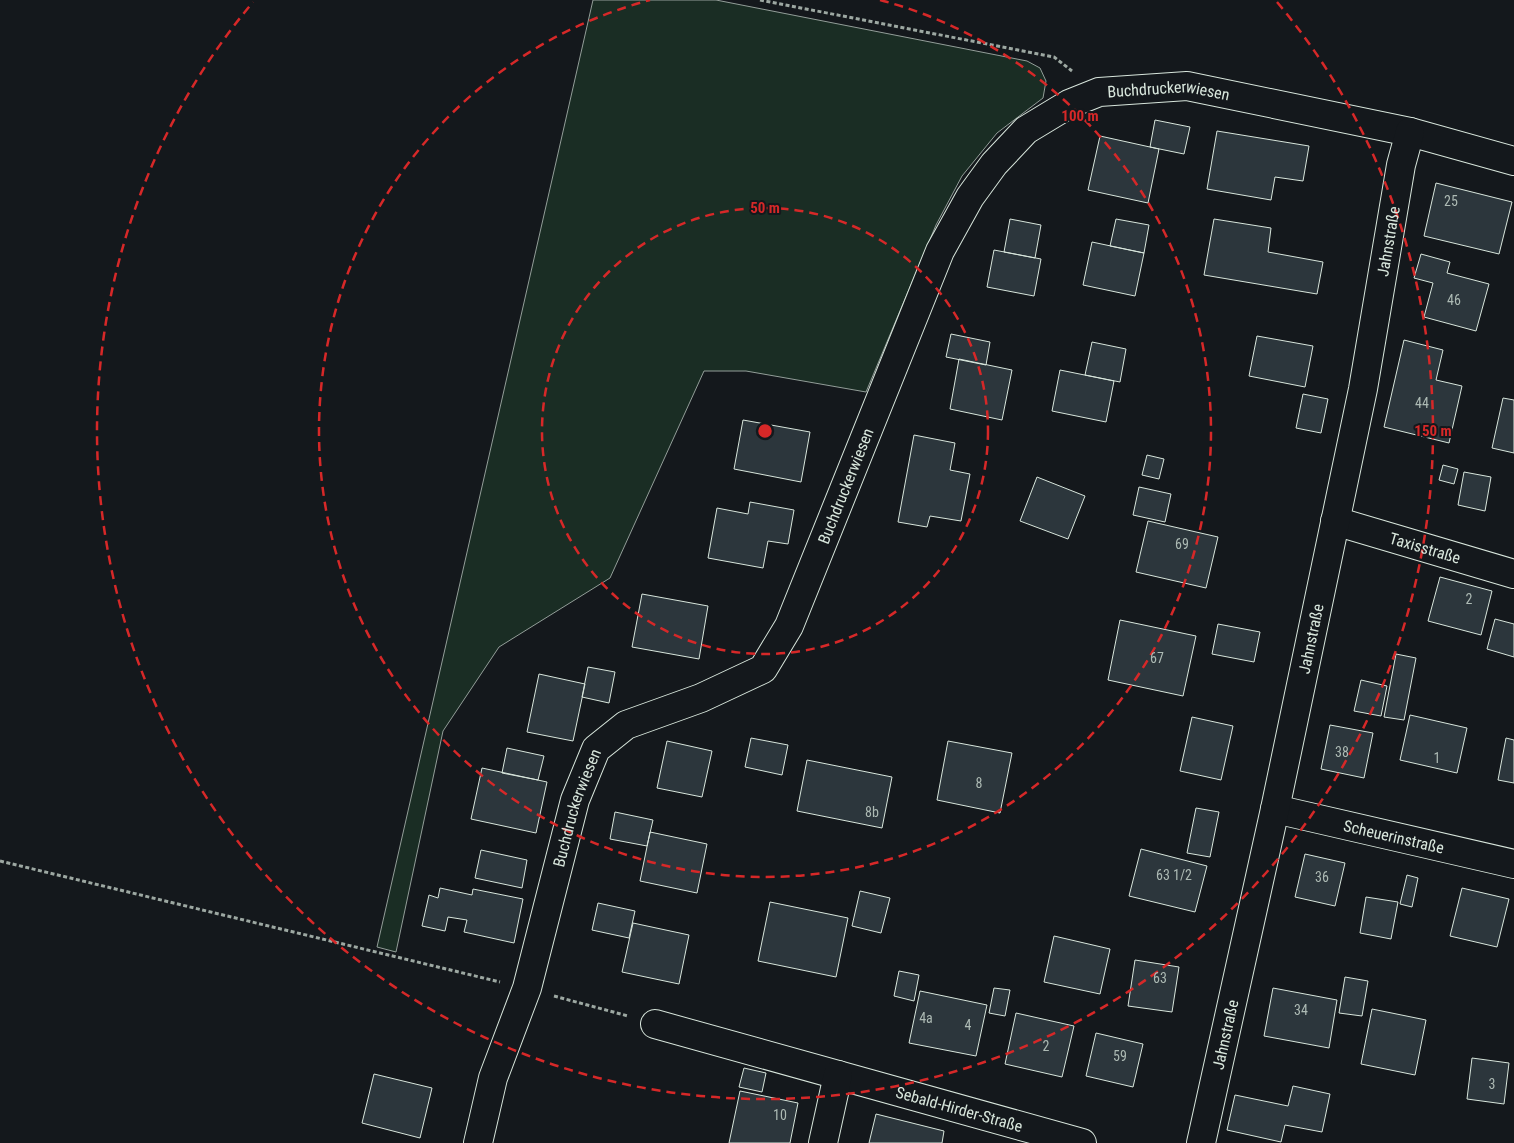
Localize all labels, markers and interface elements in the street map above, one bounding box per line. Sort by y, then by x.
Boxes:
street label: Buchdruckerwiesen [1107,77,1231,105]
text: 100 m [1061,107,1099,125]
house number: 25 [1444,193,1458,209]
text: 50 m [750,199,780,217]
street label: Jahnstraße [1373,205,1404,278]
house number: 46 [1447,292,1461,308]
house number: 44 [1415,395,1429,411]
centre of rings [756,422,774,440]
text: 150 m [1414,422,1452,440]
street label: Buchdruckerwiesen [814,425,878,547]
street label: Taxisstraße [1387,529,1463,568]
house number: 69 [1175,536,1189,552]
house number: 2 [1466,591,1473,607]
street label: Jahnstraße [1295,602,1328,676]
house number: 67 [1150,650,1164,666]
house number: 38 [1335,744,1349,760]
street label: Buchdruckerwiesen [549,746,605,869]
house number: 1 [1434,750,1440,766]
house number: 8 [976,775,983,791]
house number: 8b [865,804,879,820]
street label: Scheuerinstraße [1342,816,1446,858]
house number: 63 1/2 [1156,867,1192,883]
house number: 36 [1315,869,1329,885]
house number: 63 [1153,970,1167,986]
street label: Jahnstraße [1209,998,1242,1071]
house number: 34 [1294,1002,1308,1018]
house number: 4a [919,1010,933,1026]
house number: 4 [965,1017,972,1033]
house number: 2 [1043,1038,1050,1054]
house number: 59 [1113,1048,1127,1064]
house number: 3 [1489,1076,1495,1092]
street label: Sebald-Hirder-Straße [894,1083,1025,1136]
house number: 10 [773,1107,787,1123]

